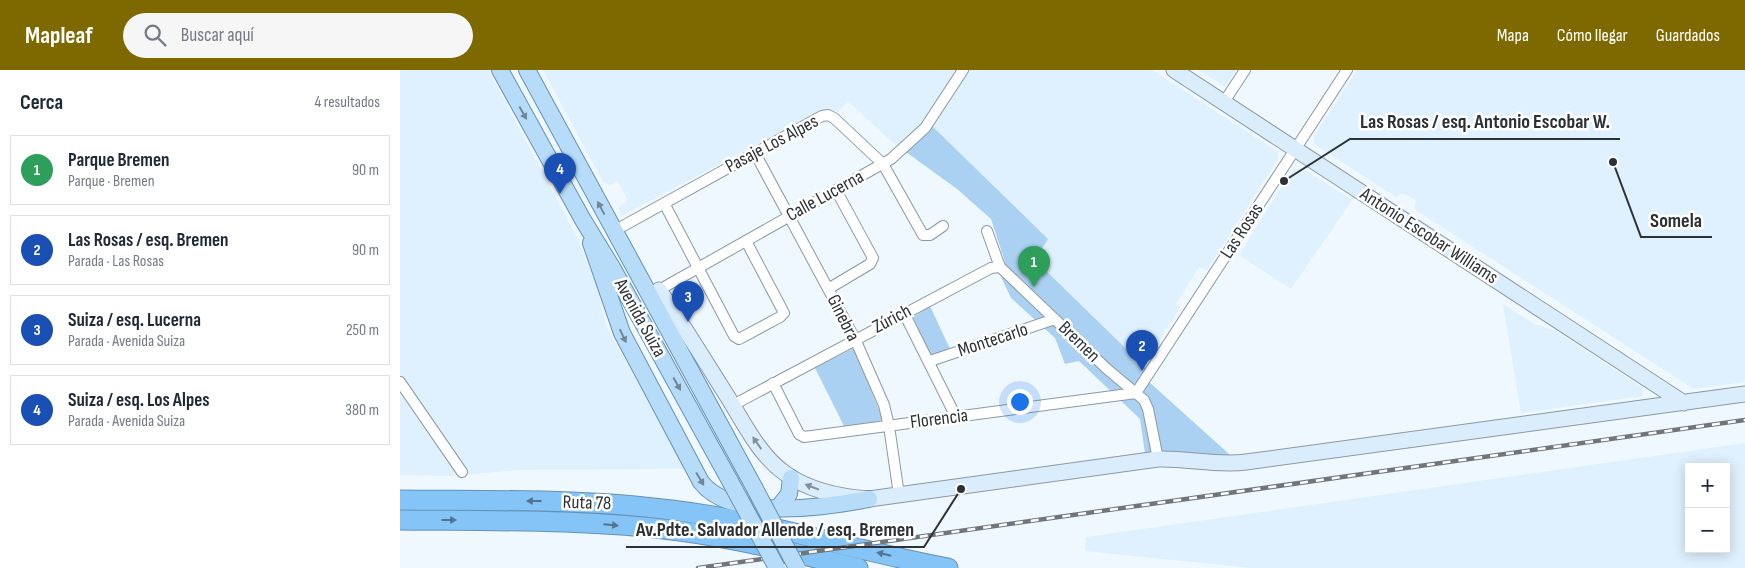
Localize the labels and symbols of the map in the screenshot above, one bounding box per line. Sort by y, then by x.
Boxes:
callout: Las Rosas / esq. Antonio Escobar W. [1350,104,1620,139]
one-way arrow [519,106,528,120]
street label: Pasaje Los Alpes [722,110,823,178]
text: Las Rosas / esq. Antonio Escobar W. [1360,110,1610,134]
pin: 4 [544,153,576,194]
street label: Calle Lucerna [782,165,868,227]
street label: Antonio Escobar Williams [1355,182,1502,289]
street label: Las Rosas [1216,199,1268,263]
one-way arrow [597,200,605,215]
callout: Somela [1641,202,1712,237]
text: Somela [1650,209,1702,233]
pin: 1 [1018,246,1050,287]
street label: Avenida Suiza [609,274,671,361]
pin: 3 [672,281,704,322]
street label: Ginebra [822,291,864,345]
street label: Zúrich [869,299,915,339]
street label: Bremen [1053,317,1105,367]
street label: Montecarlo [955,318,1031,362]
one-way arrow [620,329,628,343]
pin: 2 [1126,330,1158,371]
one-way arrow [672,377,681,390]
your location [1007,389,1033,415]
street label: Florencia [909,404,969,434]
one-way arrow [752,436,762,450]
one-way arrow [696,472,705,485]
one-way arrow [804,483,819,491]
street label: Ruta 78 [562,491,612,515]
one-way arrow [526,497,542,505]
callout: Av.Pdte. Salvador Allende / esq. Bremen [626,512,924,547]
one-way arrow [441,516,457,524]
text: Av.Pdte. Salvador Allende / esq. Bremen [635,518,914,542]
one-way arrow [603,521,619,529]
one-way arrow [875,550,891,558]

